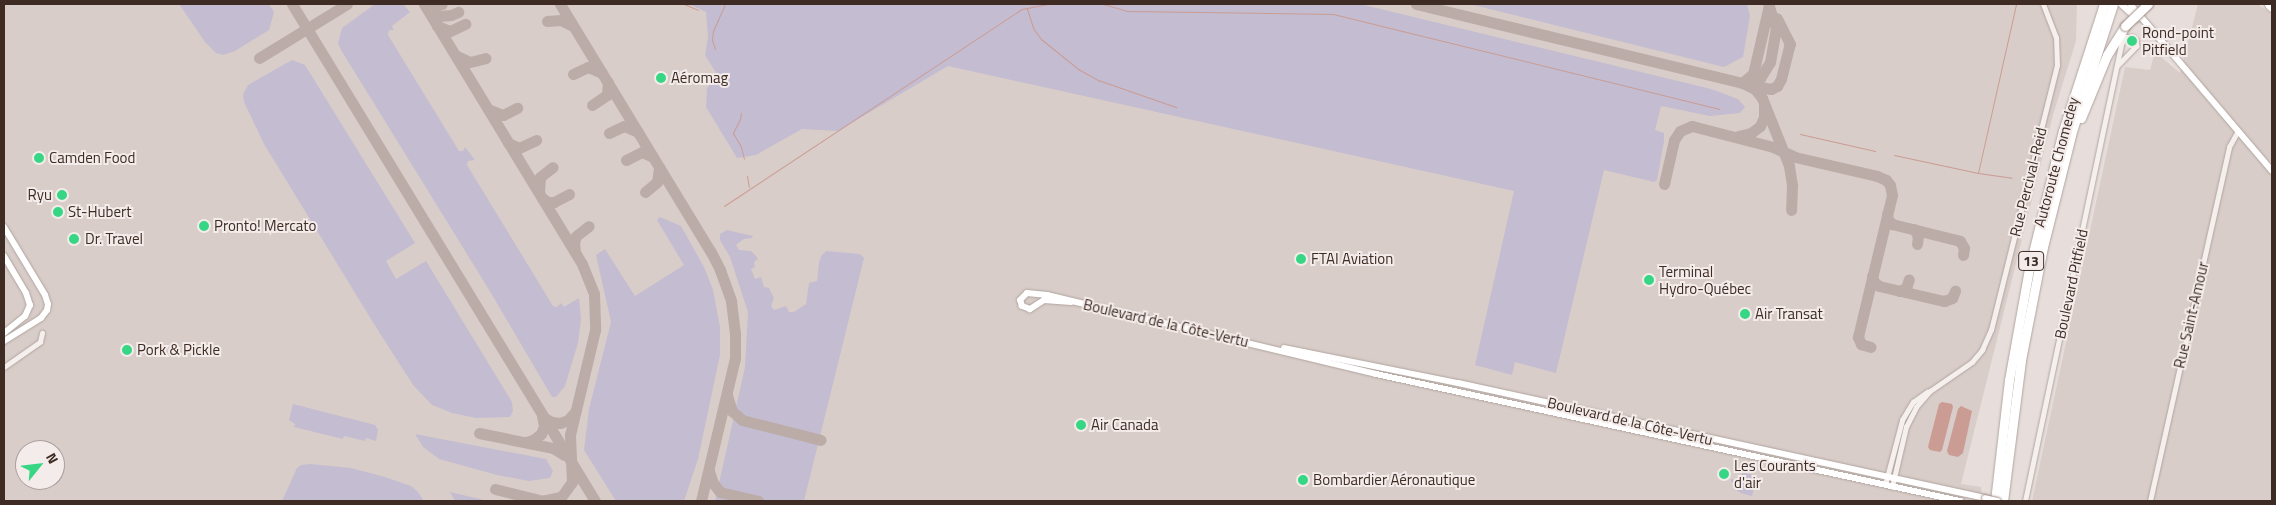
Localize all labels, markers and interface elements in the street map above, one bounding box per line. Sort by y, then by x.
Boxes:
place label: Rond-point Pitfield [2142,23,2214,58]
marker: Rond-point Pitfield [2126,35,2138,47]
place label: Aéromag [671,69,728,87]
marker: Aéromag [655,72,667,84]
street label: Autoroute Chomedey [2030,95,2082,229]
street label: Rue Percival-Reid [2006,126,2050,238]
place label: Camden Food [49,149,135,167]
marker: Camden Food [33,152,45,164]
place label: Ryu [28,186,52,204]
marker: Ryu [56,189,68,201]
place label: St-Hubert [68,203,131,221]
marker: St-Hubert [52,206,64,218]
place label: Pronto! Mercato [214,217,316,235]
marker: Pronto! Mercato [198,220,210,232]
street label: Boulevard Pitfield [2051,228,2091,340]
place label: Dr. Travel [85,230,143,248]
marker: Dr. Travel [67,232,81,246]
place label: FTAI Aviation [1311,250,1393,268]
road number: 13 [2017,250,2045,272]
marker: FTAI Aviation [1295,253,1307,265]
street label: Rue Saint-Amour [2170,260,2212,370]
place label: Terminal Hydro-Québec [1659,262,1751,297]
marker: Terminal Hydro-Québec [1643,274,1655,286]
street label: Boulevard de la Côte-Vertu [1082,295,1250,351]
place label: Air Transat [1755,305,1823,323]
marker: Air Transat [1739,308,1751,320]
place label: Pork & Pickle [137,341,220,359]
marker: Pork & Pickle [121,344,133,356]
street label: Boulevard de la Côte-Vertu [1546,393,1714,449]
place label: Air Canada [1091,416,1158,434]
marker: Air Canada [1075,419,1087,431]
north arrow [15,440,65,490]
text: N [41,449,64,467]
place label: Les Courants d'air [1734,456,1816,491]
marker: Les Courants d'air [1718,468,1730,480]
place label: Bombardier Aéronautique [1313,471,1475,489]
marker: Bombardier Aéronautique [1297,474,1309,486]

